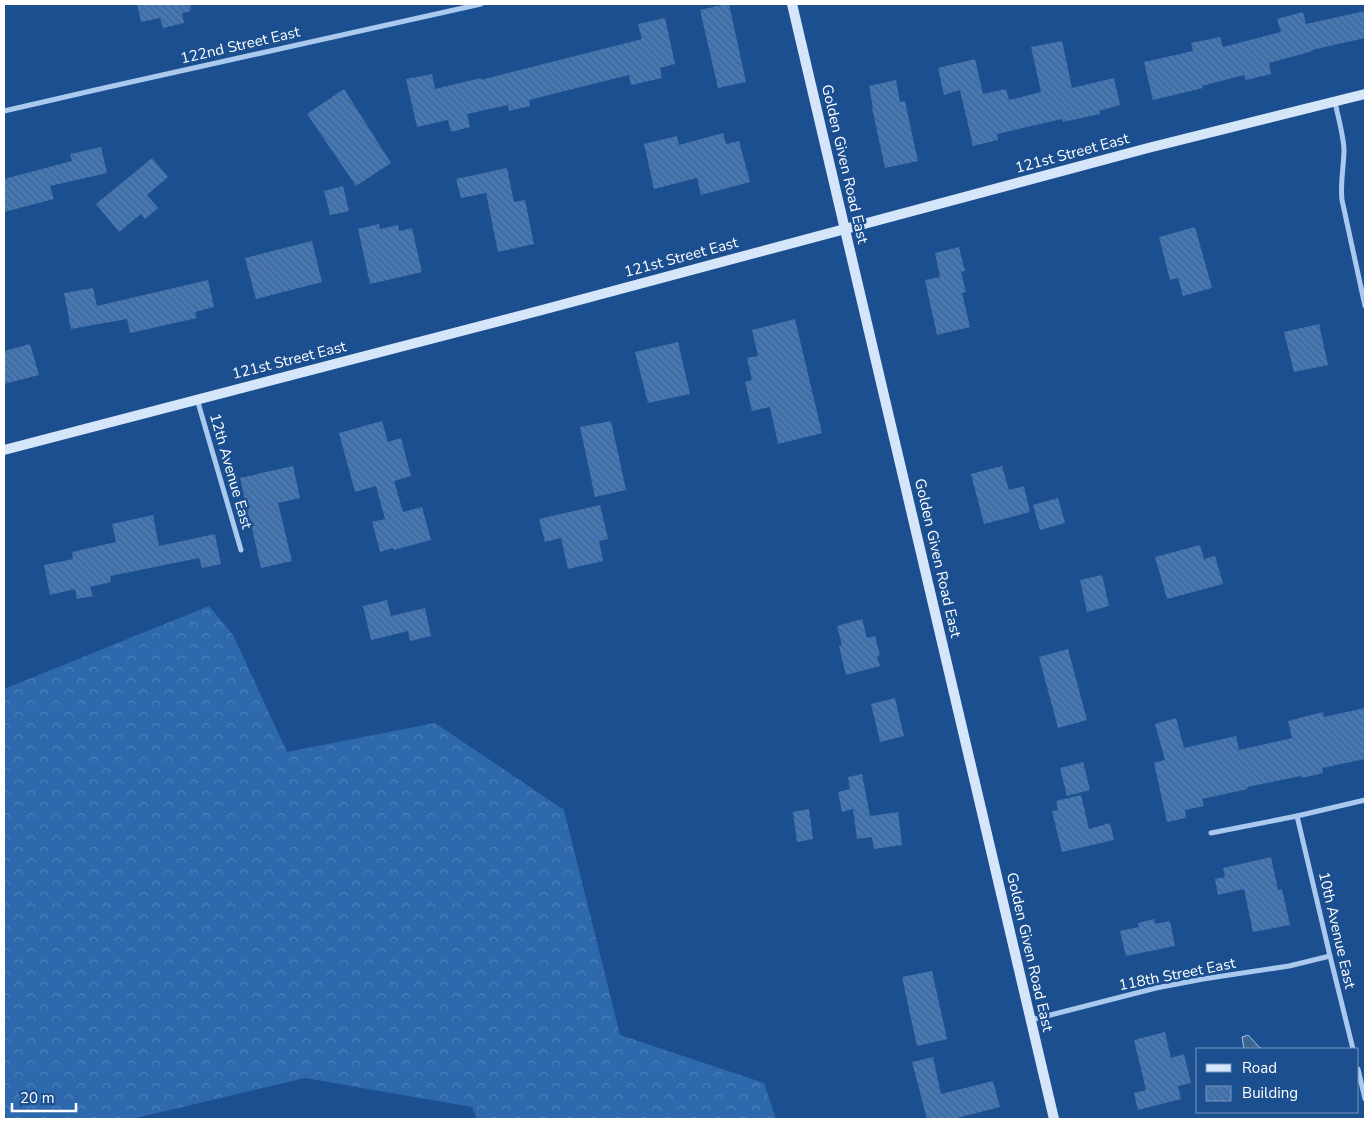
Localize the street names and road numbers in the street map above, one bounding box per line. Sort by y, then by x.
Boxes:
street label: 122nd Street East [178,21,302,68]
street label: Golden Given Road East [817,82,873,246]
street label: 121st Street East [1013,128,1132,178]
street label: 121st Street East [622,232,741,282]
street label: 121st Street East [230,336,349,384]
street label: 12th Avenue East [205,411,257,532]
street label: Golden Given Road East [910,476,966,640]
street label: Golden Given Road East [1002,870,1058,1034]
street label: 10th Avenue East [1314,870,1360,991]
street label: 118th Street East [1117,953,1238,995]

